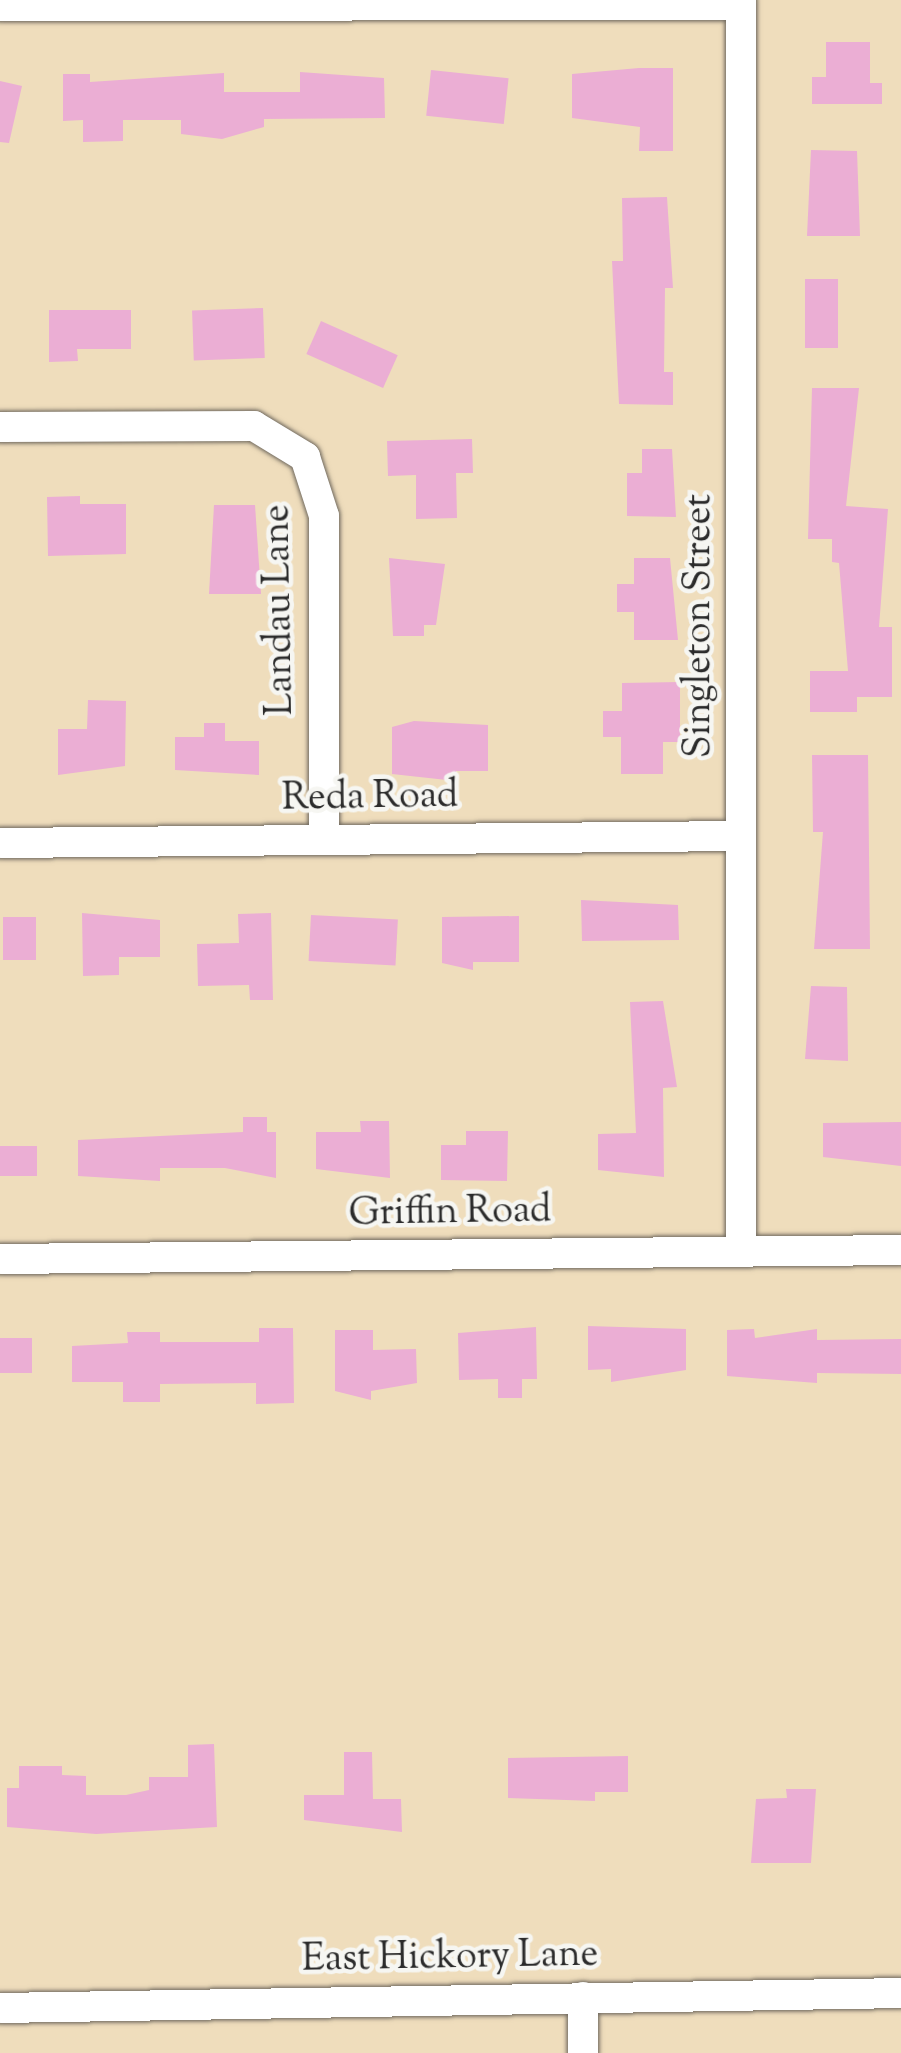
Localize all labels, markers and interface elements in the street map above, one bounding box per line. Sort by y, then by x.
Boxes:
street label: Singleton Street [678,494,724,758]
street label: Landau Lane [256,504,306,716]
street label: Reda Road [281,775,459,823]
street label: Griffin Road [348,1189,552,1239]
street label: East Hickory Lane [301,1934,599,1984]

